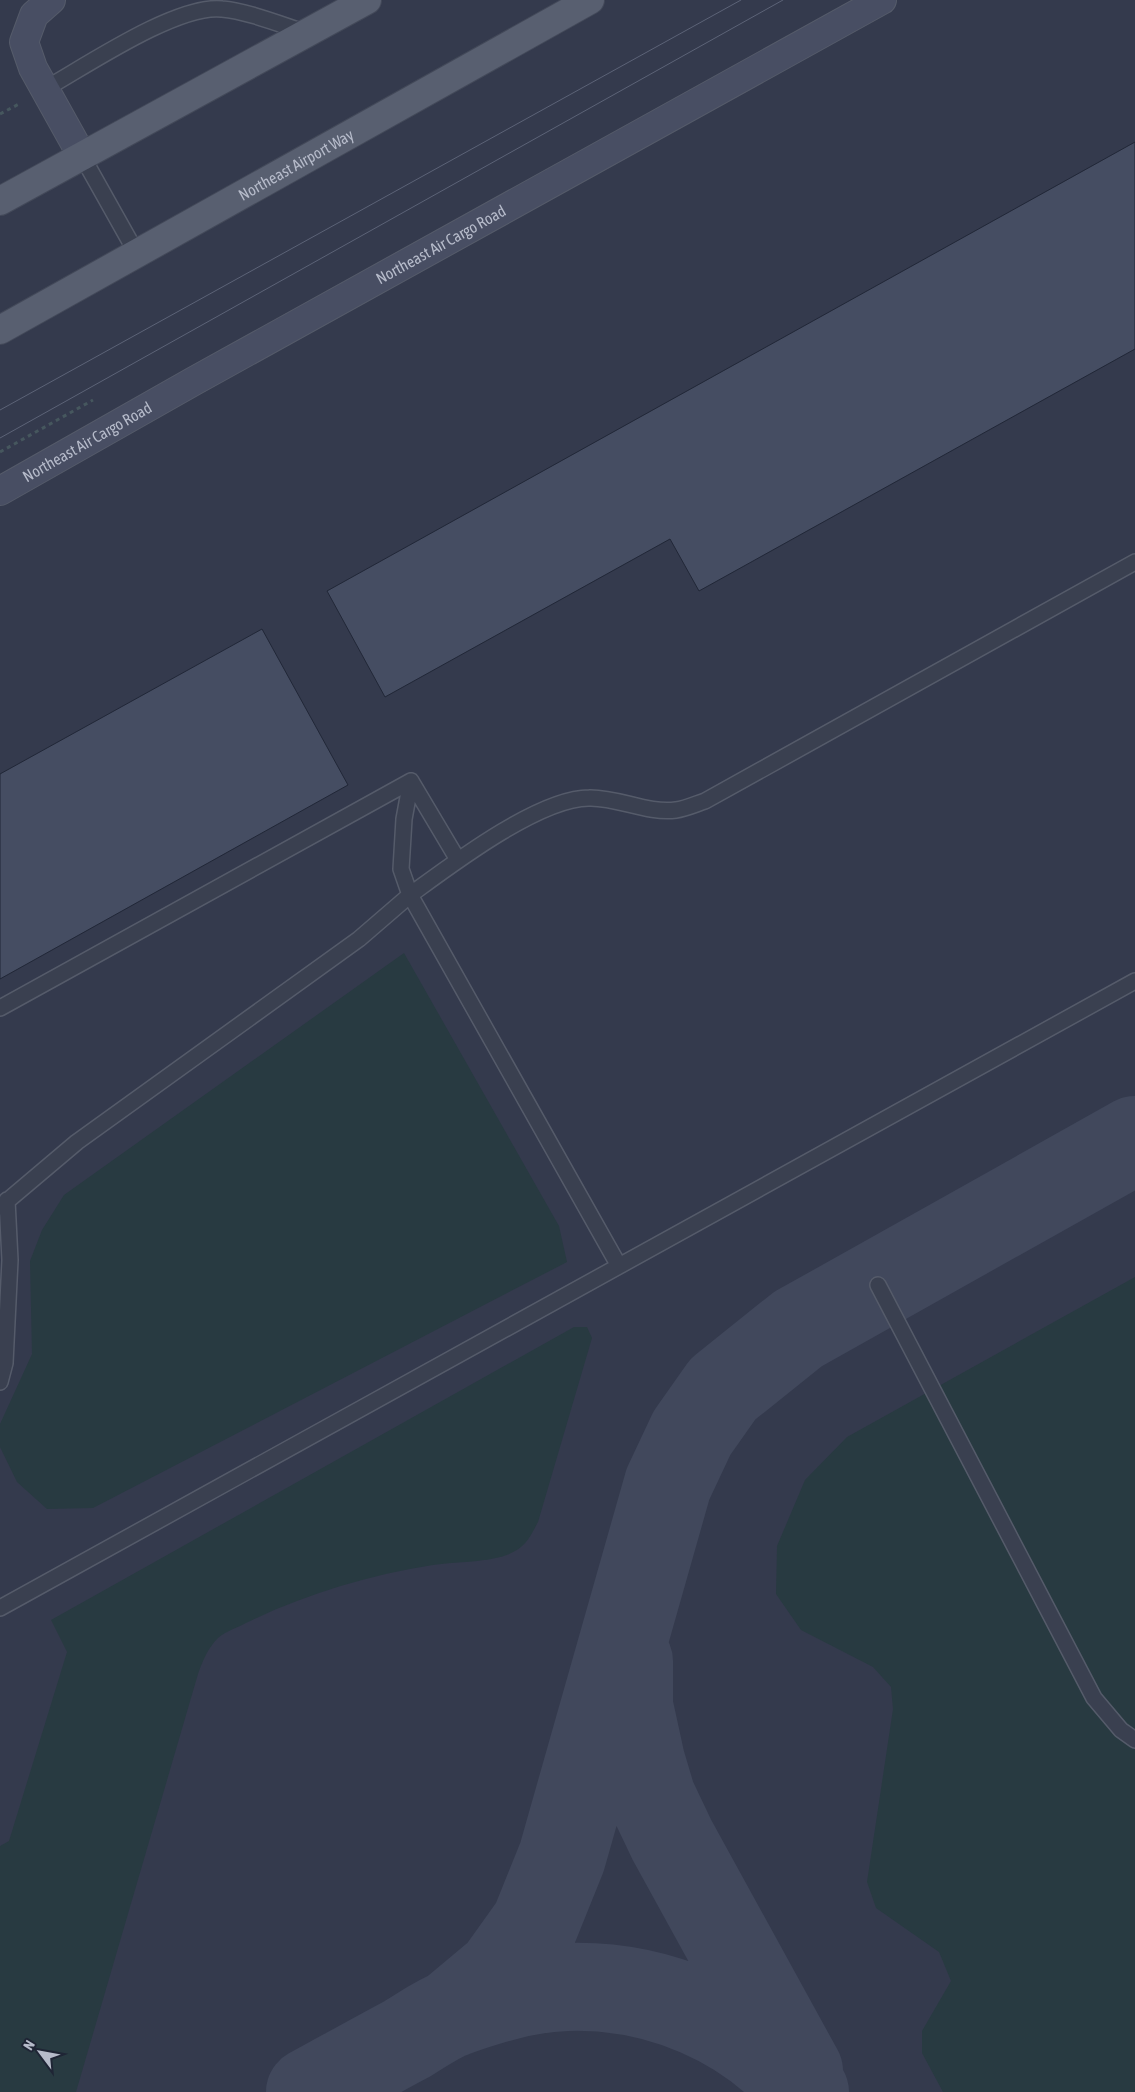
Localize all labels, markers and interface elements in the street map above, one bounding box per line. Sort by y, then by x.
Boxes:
street label: Northeast Airport Way [235,125,357,204]
street label: Northeast Air Cargo Road [373,201,509,287]
street label: Northeast Air Cargo Road [19,398,155,485]
north arrow [15,2027,65,2077]
text: N [20,2037,38,2053]

